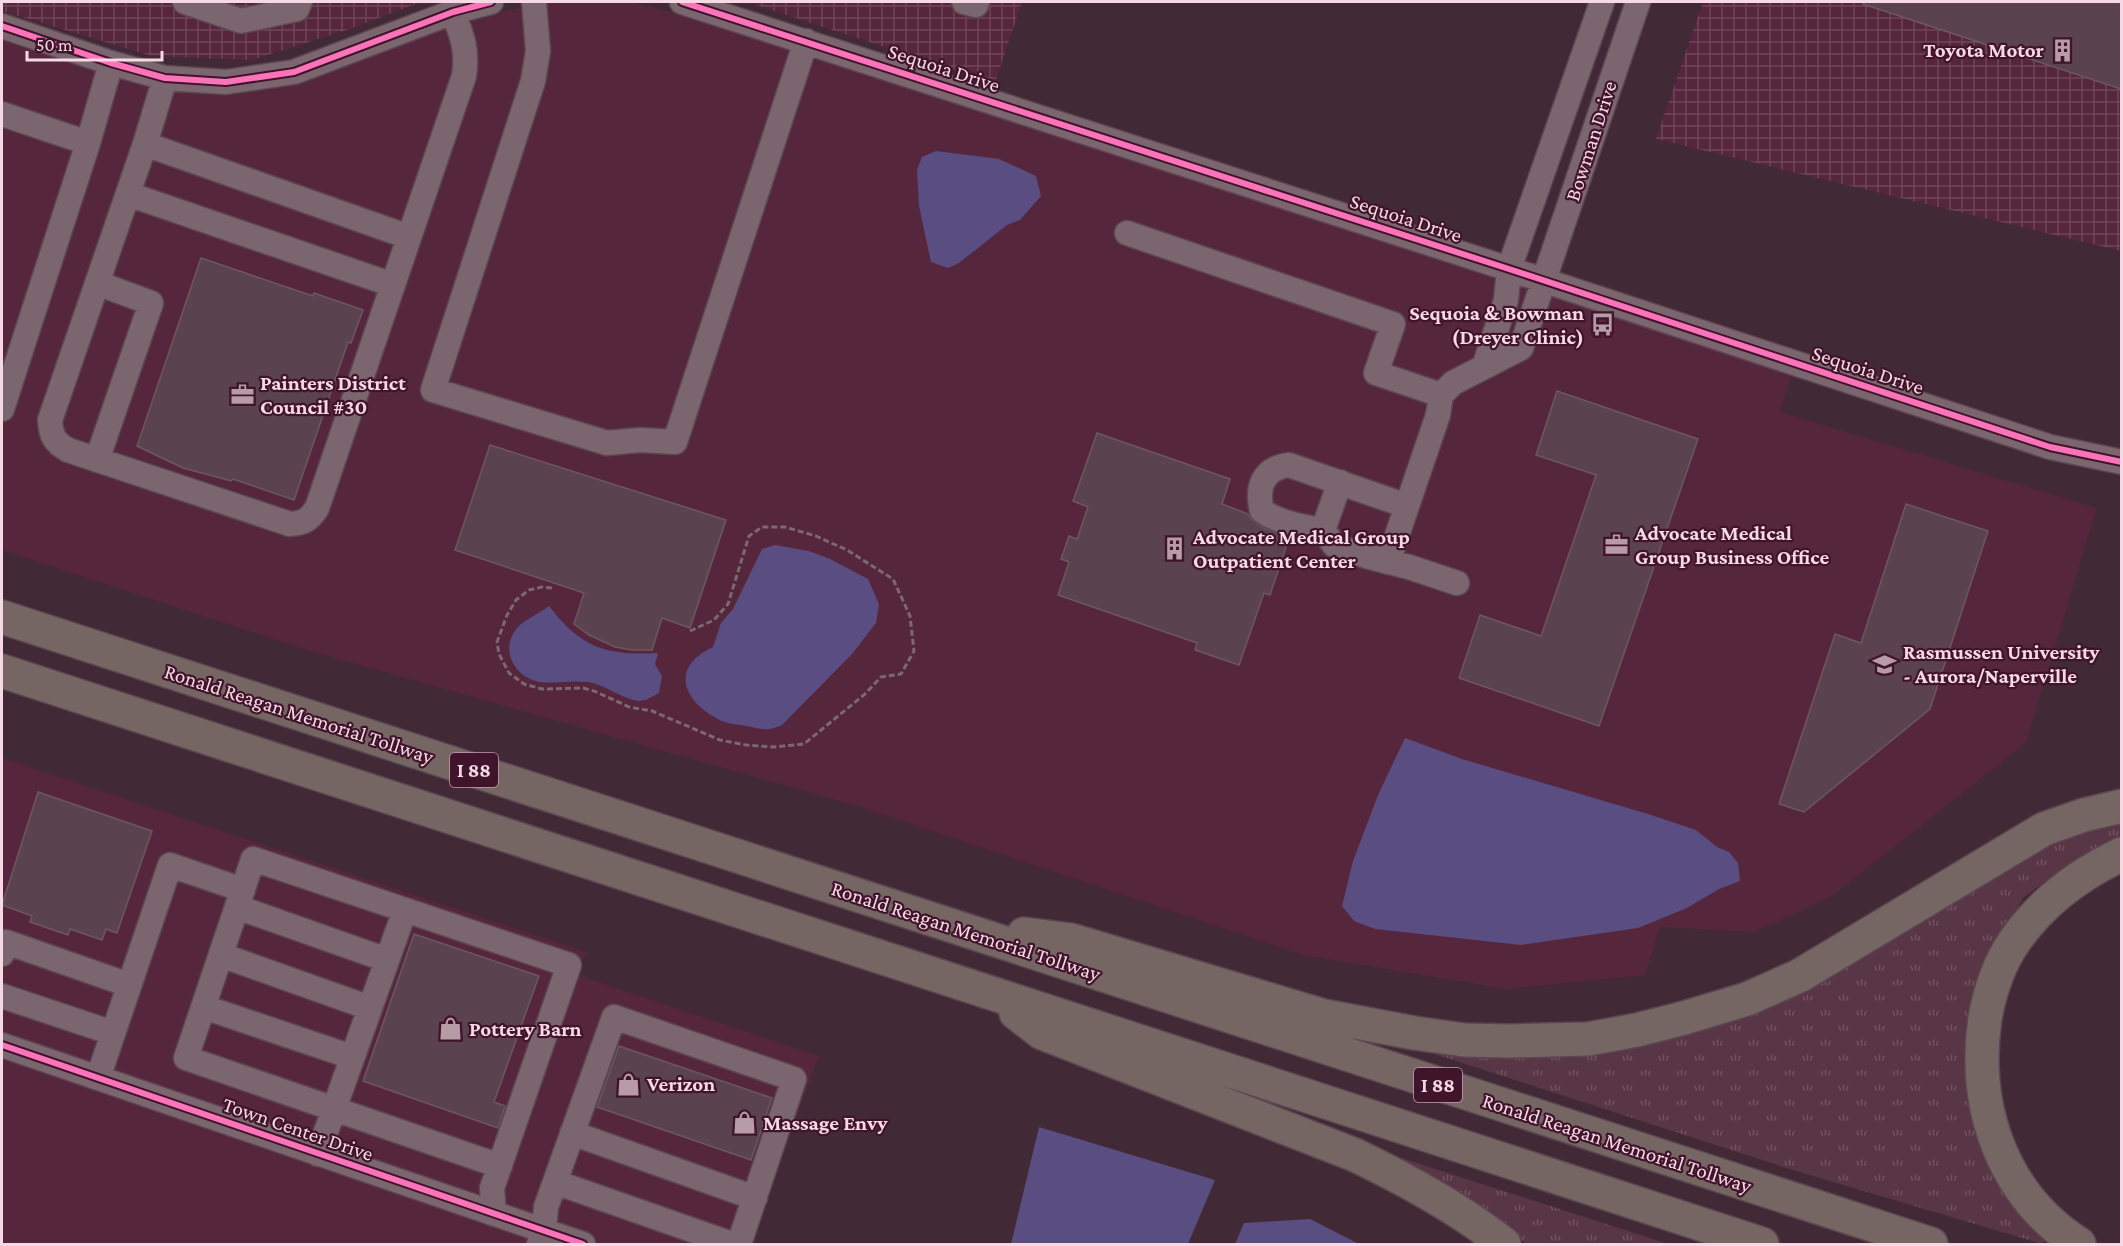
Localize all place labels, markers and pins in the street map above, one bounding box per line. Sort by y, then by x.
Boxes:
building icon: Toyota Motor [2049,37,2075,63]
place label: Toyota Motor [1923,38,2045,62]
place label: Sequoia & Bowman (Dreyer Clinic) [1409,301,1584,349]
bus stop icon: Sequoia & Bowman (Dreyer Clinic) [1589,312,1615,338]
place label: Painters District Council #30 [260,371,406,419]
office icon: Painters District Council #30 [229,382,255,408]
place label: Advocate Medical Group Business Office [1634,521,1830,569]
place label: Advocate Medical Group Outpatient Center [1192,525,1410,573]
office icon: Advocate Medical Group Business Office [1604,532,1630,558]
building icon: Advocate Medical Group Outpatient Center [1162,536,1188,562]
place label: Rasmussen University - Aurora/Naperville [1903,640,2100,688]
school or university icon: Rasmussen University - Aurora/Naperville [1872,651,1898,677]
shop icon: Pottery Barn [438,1016,464,1042]
place label: Pottery Barn [469,1017,582,1041]
shop icon: Verizon [616,1071,642,1097]
place label: Verizon [646,1072,715,1096]
shop icon: Massage Envy [732,1110,758,1136]
place label: Massage Envy [763,1111,888,1135]

